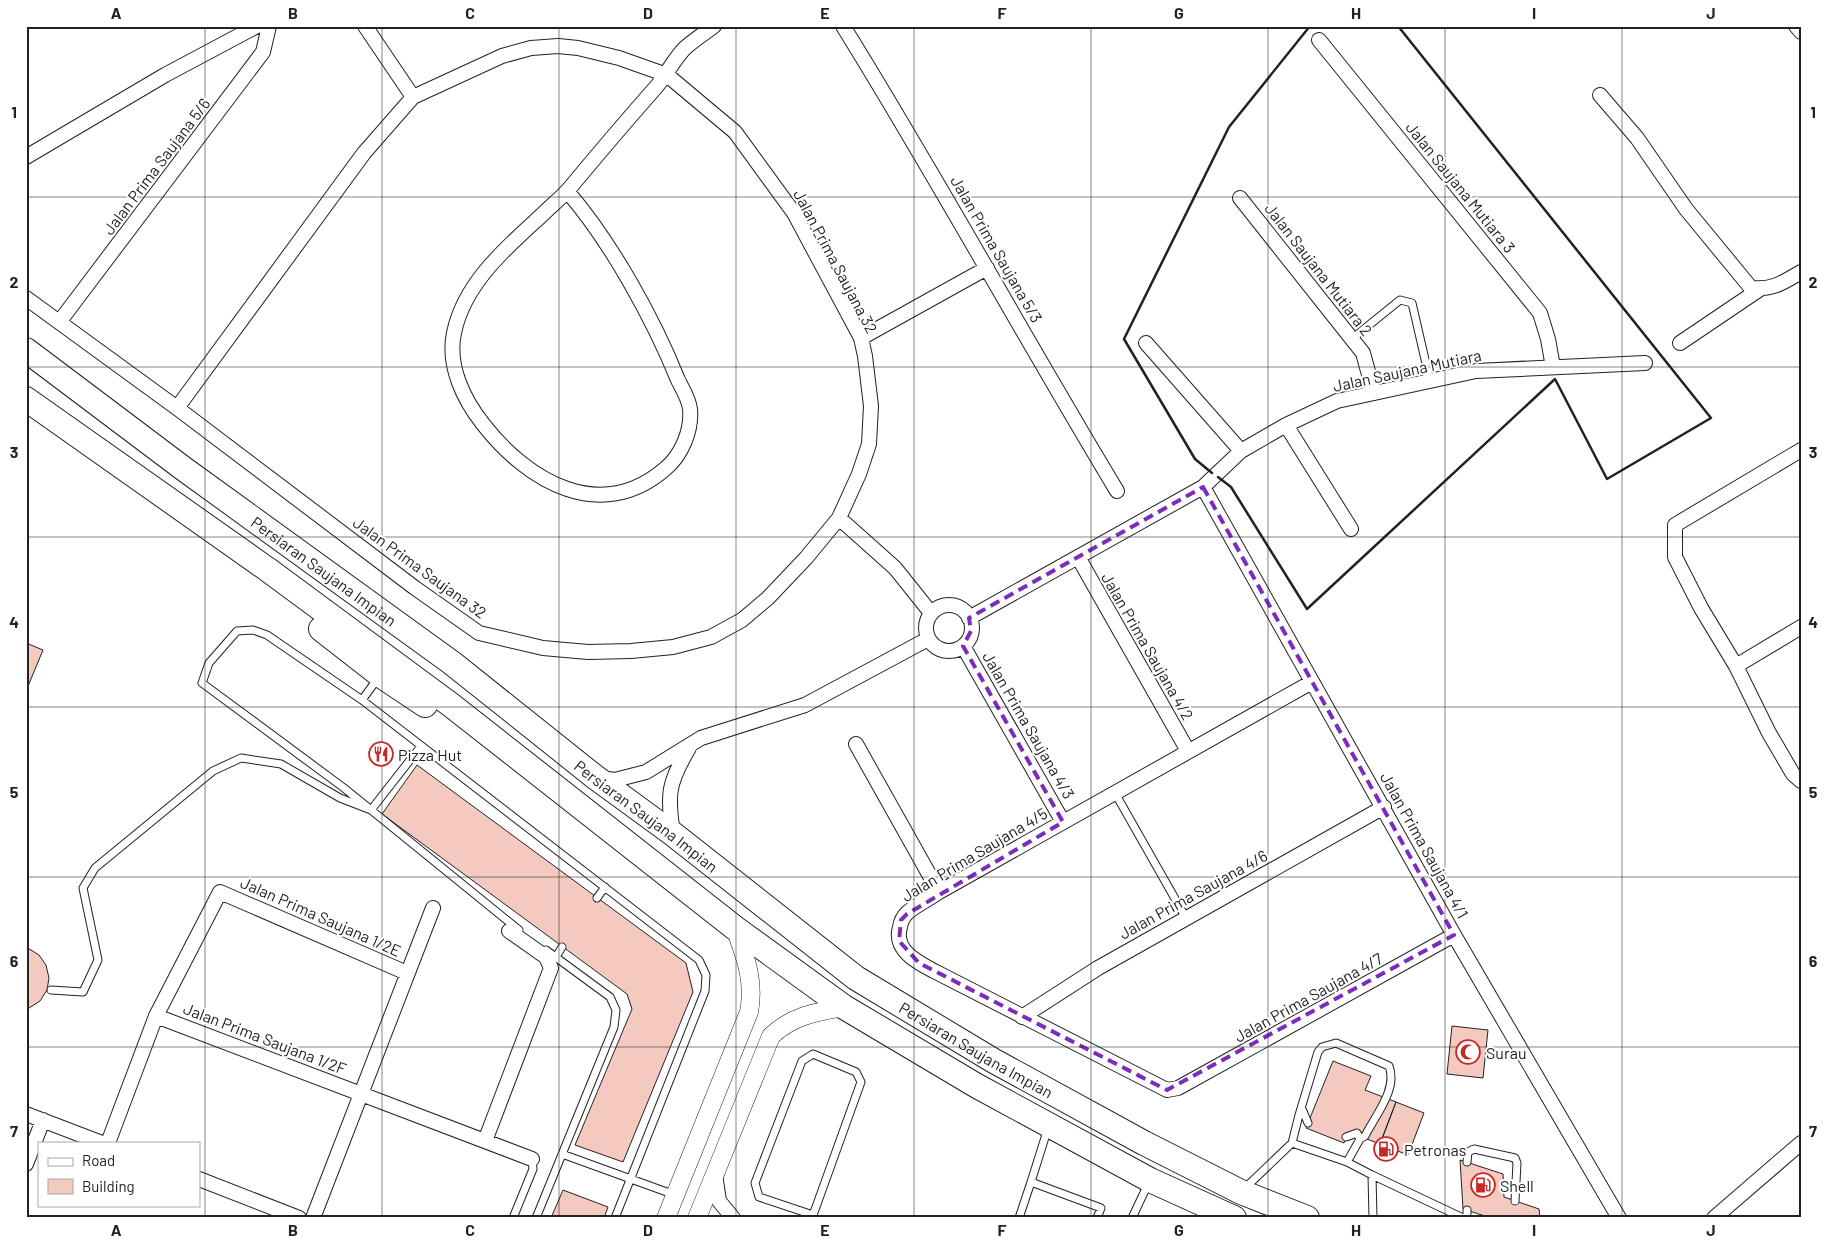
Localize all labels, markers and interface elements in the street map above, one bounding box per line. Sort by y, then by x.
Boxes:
text: A [111,3,122,22]
text: B [288,3,298,22]
text: C [465,3,475,22]
text: D [643,3,653,22]
text: E [820,3,830,22]
text: F [998,3,1007,22]
text: G [1174,3,1184,22]
text: H [1351,3,1361,22]
text: I [1532,3,1536,22]
text: J [1706,3,1716,22]
street label: Jalan Prima Saujana 5/6 [98,94,214,238]
text: 1 [11,102,17,121]
text: 1 [1810,102,1816,121]
street label: Jalan Saujana Mutiara 3 [1402,118,1520,256]
street label: Jalan Prima Saujana 5/3 [947,172,1047,326]
street label: Jalan Prima Saujana 32 [790,186,882,336]
street label: Jalan Saujana Mutiara 2 [1261,199,1377,339]
text: 2 [10,272,19,291]
text: 2 [1809,272,1818,291]
street label: Jalan Saujana Mutiara [1331,345,1483,395]
text: 3 [10,442,18,461]
text: 3 [1809,442,1817,461]
street label: Persiaran Saujana Impian [248,512,401,629]
street label: Jalan Prima Saujana 32 [350,512,490,622]
street label: Jalan Prima Saujana 4/2 [1098,569,1198,723]
text: 4 [9,612,19,631]
text: 4 [1808,612,1818,631]
street label: Jalan Prima Saujana 4/3 [979,648,1079,802]
restaurant icon: Pizza Hut [368,741,394,767]
place label: Pizza Hut [398,745,462,764]
street label: Persiaran Saujana Impian [571,755,722,876]
street label: Jalan Prima Saujana 4/1 [1377,769,1473,921]
text: 5 [10,782,19,801]
text: 5 [1809,782,1818,801]
street label: Jalan Prima Saujana 4/5 [898,803,1050,905]
street label: Jalan Prima Saujana 4/6 [1115,845,1271,943]
street label: Jalan Prima Saujana 1/2E [238,872,404,960]
street label: Jalan Prima Saujana 4/7 [1231,948,1386,1046]
text: 6 [10,951,19,970]
text: 6 [1809,951,1818,970]
street label: Persiaran Saujana Impian [896,997,1057,1101]
street label: Jalan Prima Saujana 1/2F [181,998,349,1078]
mosque icon: Surau [1455,1039,1481,1065]
place label: Surau [1486,1043,1526,1062]
text: 7 [10,1121,18,1140]
text: 7 [1809,1121,1817,1140]
fuel station icon: Petronas [1373,1136,1399,1162]
place label: Petronas [1404,1140,1466,1159]
legend [38,1142,200,1206]
text: Road [82,1151,115,1169]
fuel station icon: Shell [1470,1172,1496,1198]
place label: Shell [1500,1176,1534,1195]
text: Building [82,1177,135,1195]
text: A [111,1220,122,1239]
text: B [288,1220,298,1239]
text: C [465,1220,475,1239]
text: D [643,1220,653,1239]
text: E [820,1220,830,1239]
text: F [998,1220,1007,1239]
text: G [1174,1220,1184,1239]
text: H [1351,1220,1361,1239]
text: I [1532,1220,1536,1239]
text: J [1706,1220,1716,1239]

